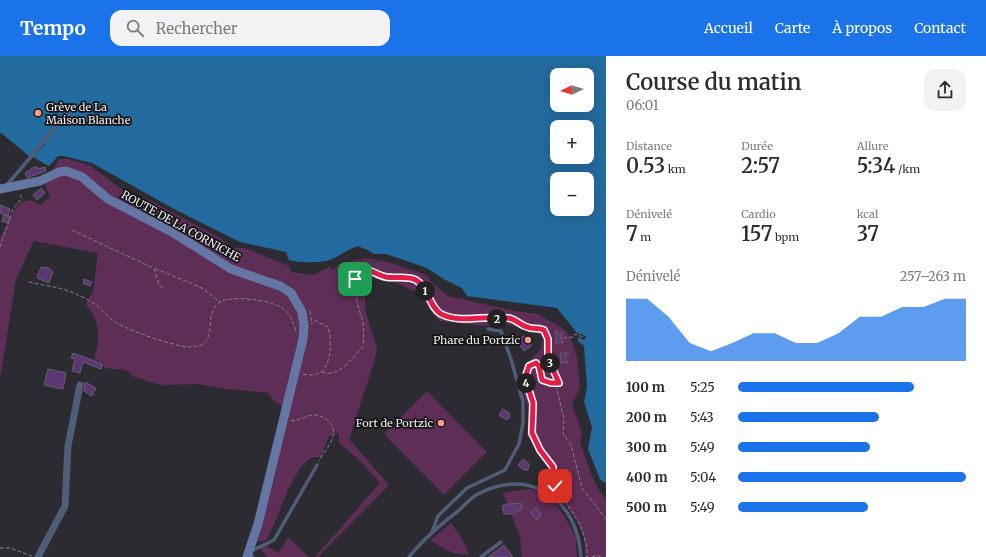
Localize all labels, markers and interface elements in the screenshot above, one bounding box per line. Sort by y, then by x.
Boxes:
search box [110,10,390,46]
text: Tempo [20,16,86,40]
icon: search [124,17,146,39]
text: Rechercher [156,19,237,38]
text: Accueil [704,19,753,37]
text: Carte [775,19,810,37]
text: À propos [832,19,892,37]
text: Contact [914,19,966,37]
north arrow [550,68,594,112]
map controls [550,68,594,216]
text: Course du matin [626,68,802,96]
button: share [924,69,966,111]
text: 06:01 [626,97,659,114]
place label: Grève de La Maison Blanche [46,100,131,127]
marker: Grève de La Maison Blanche [33,108,43,118]
button: + [550,120,594,164]
text: Distance [626,139,672,153]
text: Durée [741,139,773,153]
text: Allure [857,139,889,153]
text: 0.53 [626,153,665,178]
text: 2:57 [741,153,780,178]
text: 5:34 [857,153,896,178]
text: km [665,162,686,176]
text: /km [896,162,920,176]
button: − [550,172,594,216]
street label: ROUTE DE LA CORNICHE [119,187,243,265]
text: Dénivelé [626,207,672,221]
text: Cardio [741,207,776,221]
text: kcal [857,207,878,221]
text: 7 [626,221,638,246]
text: 157 [741,221,772,246]
text: 37 [857,221,879,246]
text: m [638,230,651,244]
text: bpm [772,230,799,244]
pin [338,262,372,296]
icon: arrive [344,268,366,290]
text: Dénivelé [626,268,680,285]
text: 257–263 m [900,268,966,285]
pin: 1 [415,281,435,301]
text: 1 [422,284,428,298]
pin: 2 [487,309,507,329]
text: 2 [494,312,500,326]
place label: Phare du Portzic [433,333,520,347]
marker: Phare du Portzic [523,335,533,345]
pin: 3 [540,353,560,373]
text: 3 [547,356,553,370]
pin: 4 [516,373,536,393]
text: 4 [523,376,530,390]
text: 100 m [626,379,665,396]
text: 5:25 [690,379,715,396]
text: 200 m [626,409,667,426]
text: 5:43 [690,409,714,426]
place label: Fort de Portzic [356,416,433,430]
marker: Fort de Portzic [436,418,446,428]
text: 300 m [626,439,667,456]
text: 5:49 [690,439,715,456]
pin [538,469,572,503]
text: 400 m [626,469,668,486]
text: 5:04 [690,469,716,486]
icon: check [544,475,566,497]
text: 500 m [626,499,667,516]
text: 5:49 [690,499,715,516]

